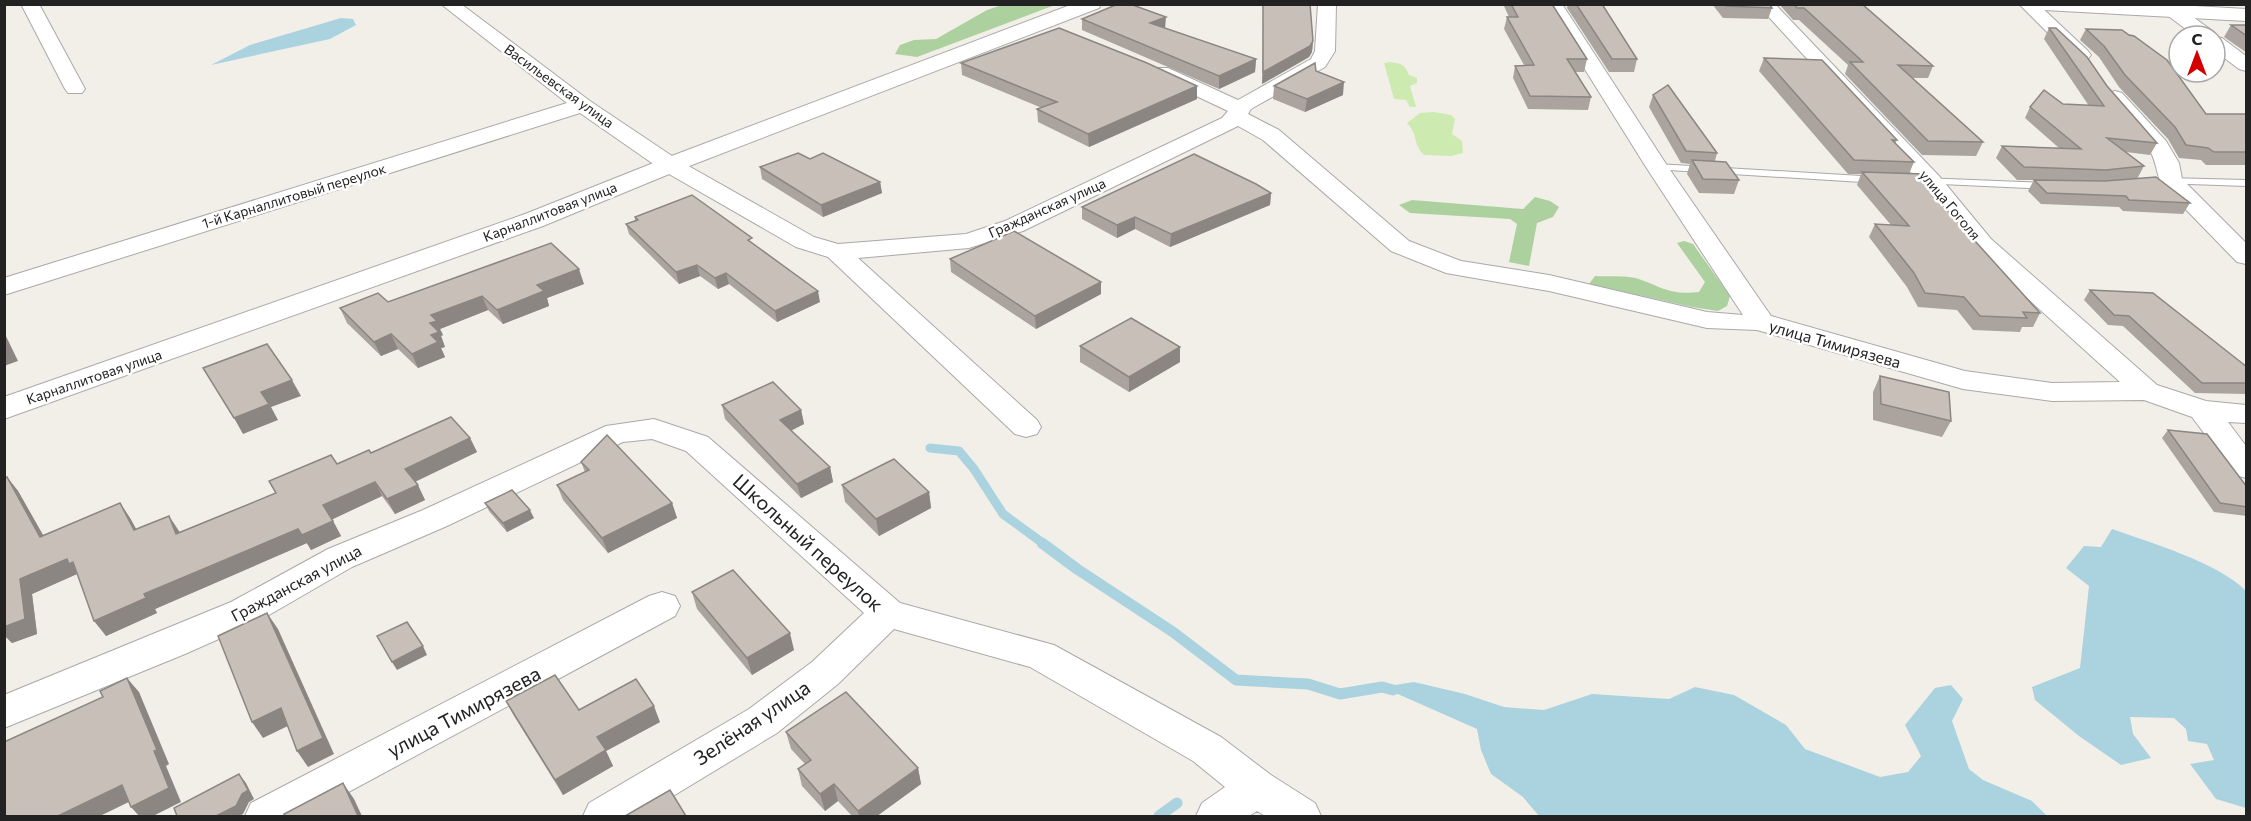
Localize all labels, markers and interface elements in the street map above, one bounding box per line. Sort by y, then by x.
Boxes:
north arrow [2167,24,2227,84]
text: С [2192,29,2203,48]
street label: Васильевская улица [501,40,617,131]
street label: 1-й Карналлитовый переулок [200,159,388,232]
street label: улица Гоголя [1916,166,1985,243]
street label: Гражданская улица [985,174,1108,241]
street label: Карналлитовая улица [480,178,619,245]
street label: улица Тимирязева [1767,316,1903,371]
street label: Карналлитовая улица [24,345,164,408]
street label: Школьный переулок [729,469,889,616]
street label: Гражданская улица [227,540,364,625]
street label: улица Тимирязева [383,661,544,762]
street label: Зелёная улица [689,674,814,770]

